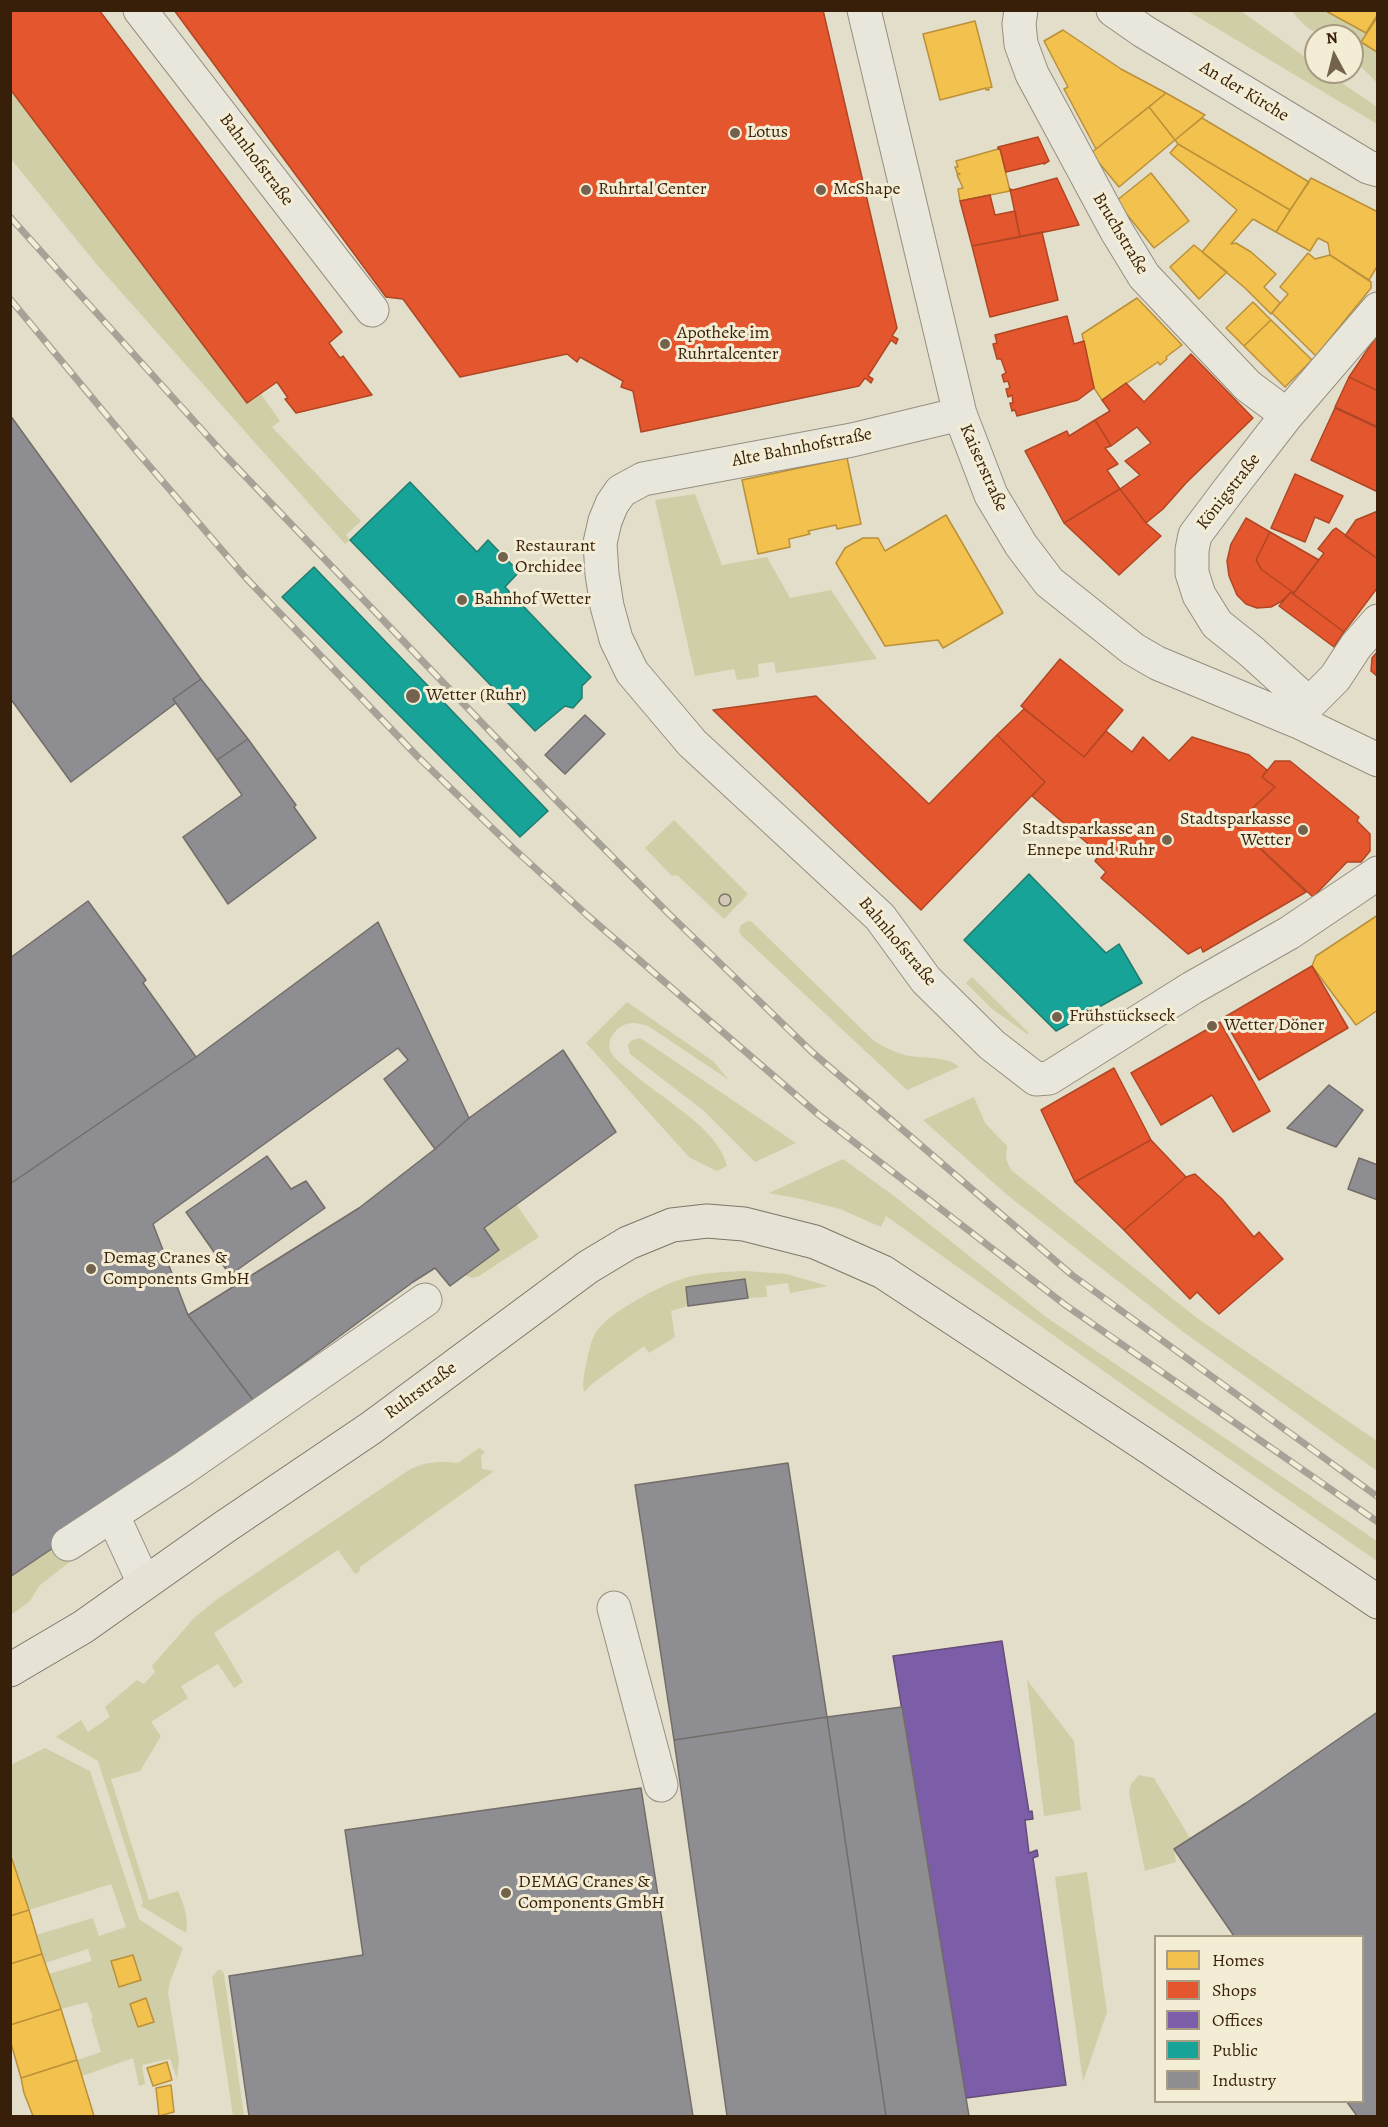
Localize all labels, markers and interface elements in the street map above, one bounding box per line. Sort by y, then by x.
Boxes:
north arrow [1304,24,1364,84]
text: N [1325,26,1339,50]
street label: An der Kirche [1196,57,1292,127]
street label: Bahnhofstraße [214,110,298,210]
place label: Lotus [747,122,788,144]
marker: Lotus [728,126,742,140]
place label: Ruhrtal Center [598,179,707,201]
place label: McShape [833,179,900,201]
marker: Ruhrtal Center [579,183,593,197]
marker: McShape [814,183,828,197]
street label: Bruchstraße [1087,189,1153,279]
place label: Apotheke im Ruhrtalcenter [677,323,779,366]
marker: Apotheke im Ruhrtalcenter [658,337,672,351]
street label: Kaiserstraße [954,421,1012,515]
street label: Alte Bahnhofstraße [730,424,874,472]
street label: Königstraße [1193,450,1265,534]
place label: Restaurant Orchidee [515,536,596,578]
marker: Restaurant Orchidee [496,550,510,564]
place label: Bahnhof Wetter [474,589,591,611]
marker: Bahnhof Wetter [455,593,469,607]
place label: Wetter (Ruhr) [426,685,526,707]
marker: Wetter (Ruhr) [404,687,422,705]
place label: Stadtsparkasse Wetter [1180,809,1291,852]
place label: Stadtsparkasse an Ennepe und Ruhr [1022,819,1155,862]
marker: Stadtsparkasse Wetter [1296,823,1310,837]
marker: Stadtsparkasse an Ennepe und Ruhr [1160,833,1174,847]
street label: Bahnhofstraße [853,893,941,991]
place label: Frühstückseck [1069,1006,1175,1028]
marker: Frühstückseck [1050,1010,1064,1024]
place label: Wetter Döner [1224,1015,1324,1037]
marker: Wetter Döner [1205,1019,1219,1033]
place label: Demag Cranes & Components GmbH [103,1248,250,1290]
marker: Demag Cranes & Components GmbH [84,1262,98,1276]
street label: Ruhrstraße [381,1358,461,1424]
place label: DEMAG Cranes & Components GmbH [518,1872,665,1914]
marker: DEMAG Cranes & Components GmbH [499,1886,513,1900]
legend [1154,1935,1364,2103]
text: Homes [1212,1948,1264,1972]
text: Shops [1212,1978,1257,2002]
text: Offices [1212,2008,1263,2032]
text: Public [1212,2038,1258,2062]
text: Industry [1212,2068,1276,2092]

